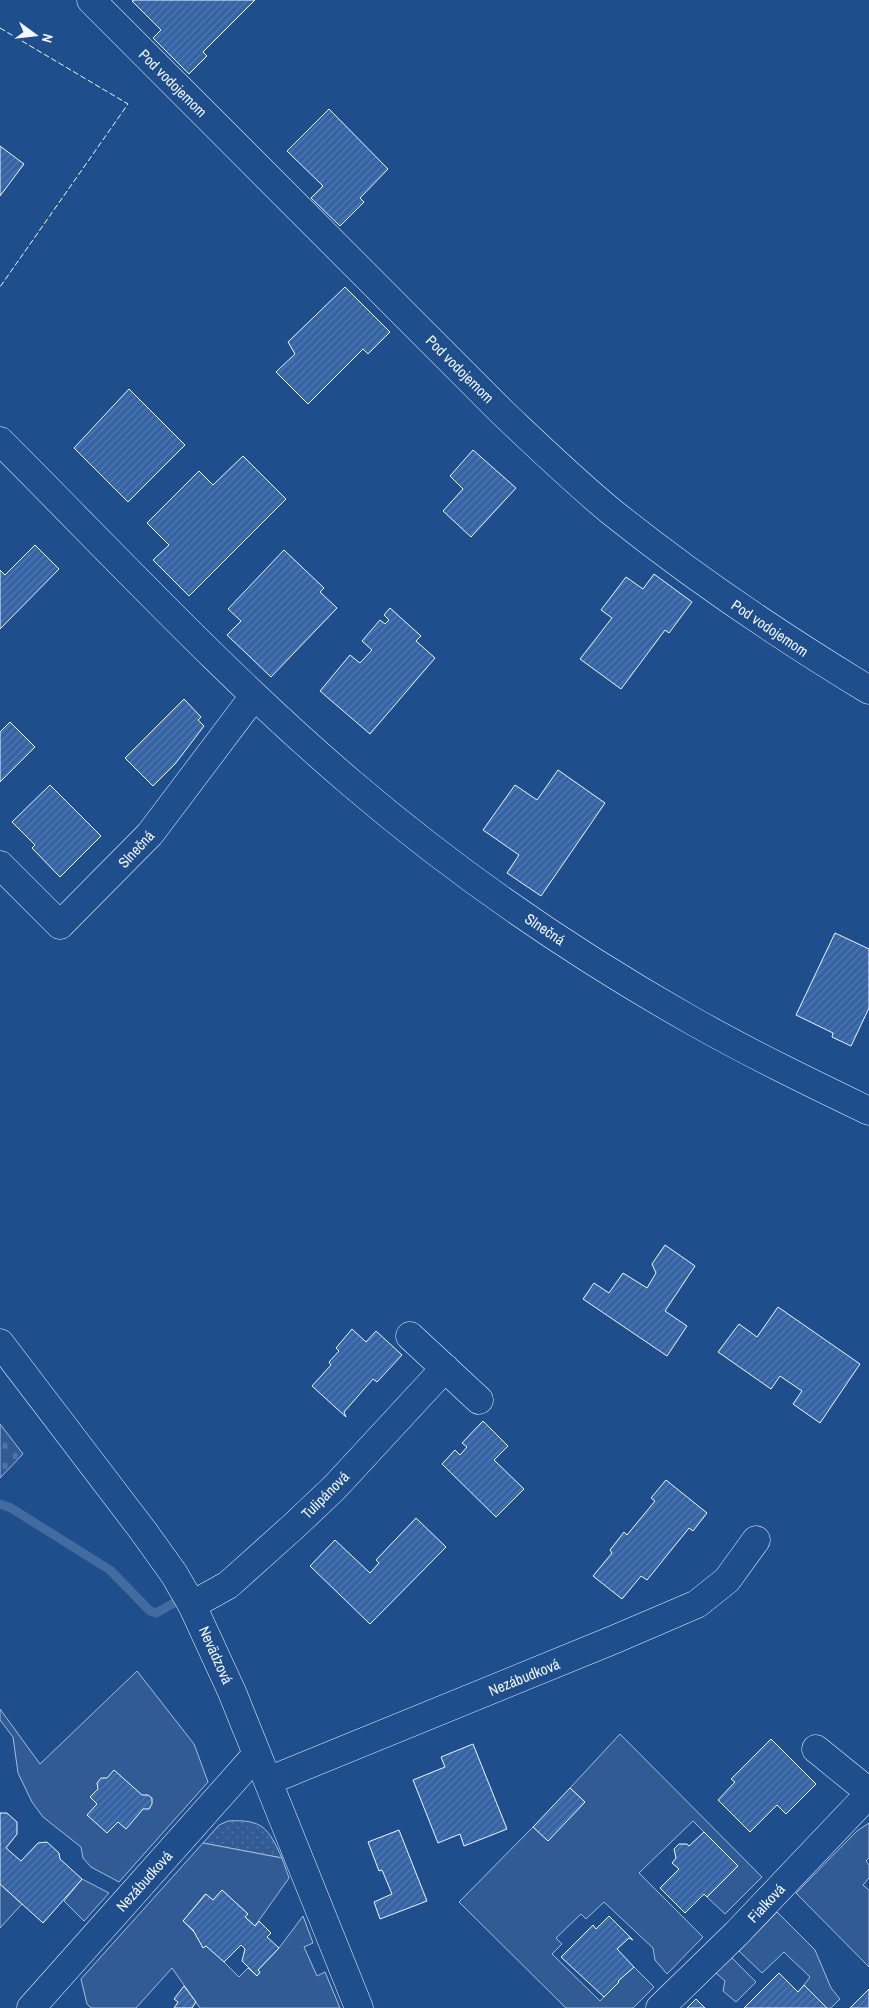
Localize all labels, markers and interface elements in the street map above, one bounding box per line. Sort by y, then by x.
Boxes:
north arrow [10,10,60,60]
text: N [38,32,57,45]
street label: Pod vodojemom [134,44,212,122]
street label: Pod vodojemom [421,330,499,408]
street label: Pod vodojemom [727,594,813,662]
street label: Slnečná [113,825,159,872]
street label: Slnečná [521,908,569,950]
street label: Tulipánová [296,1466,354,1524]
street label: Nevädzová [194,1623,238,1688]
street label: Nezábudková [485,1653,563,1701]
street label: Nezábudková [111,1846,177,1916]
street label: Fialková [742,1879,790,1927]

